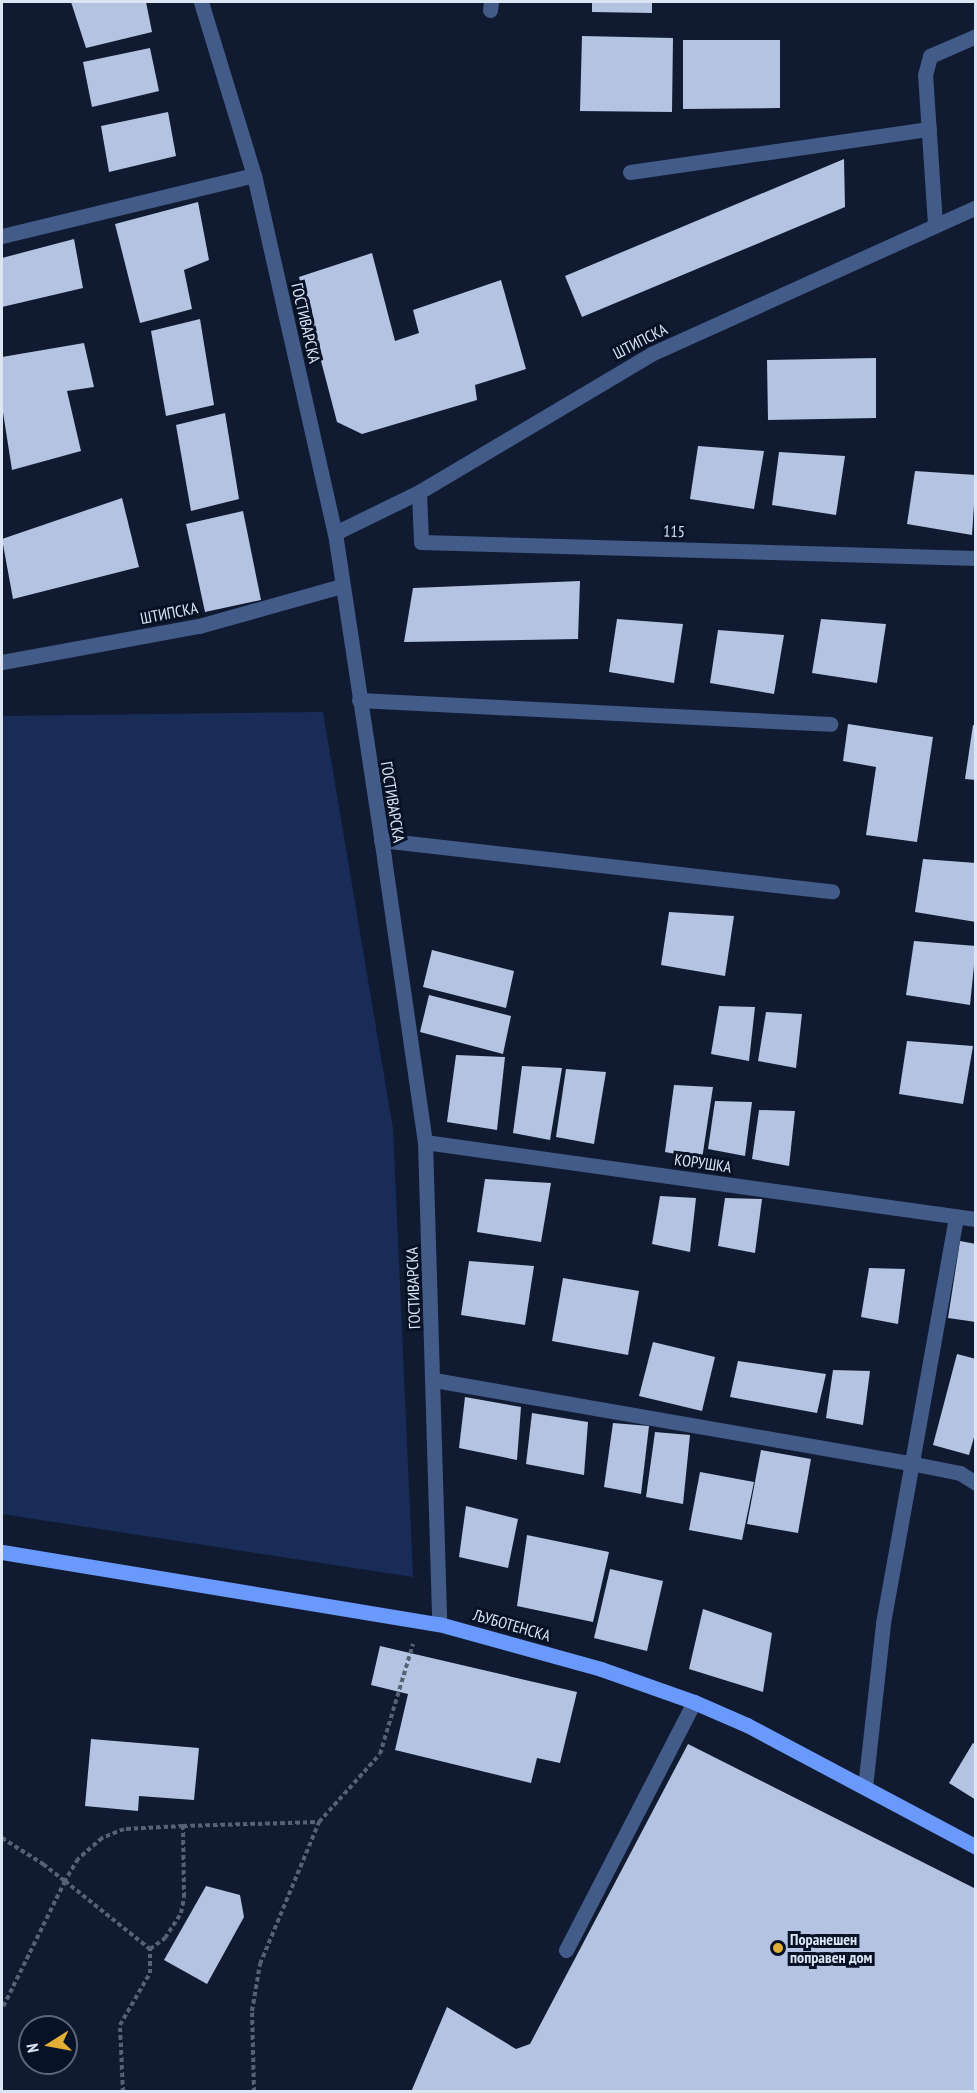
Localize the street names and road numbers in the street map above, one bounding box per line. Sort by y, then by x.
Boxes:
street label: ГОСТИВАРСКА [287,281,325,365]
street label: ШТИПСКА [610,319,670,363]
street label: 115 [663,521,685,541]
street label: ШТИПСКА [139,598,199,628]
street label: ГОСТИВАРСКА [377,760,409,844]
street label: КОРУШКА [673,1150,733,1176]
street label: ГОСТИВАРСКА [402,1247,424,1329]
street label: ЉУБОТЕНСКА [471,1605,553,1645]

